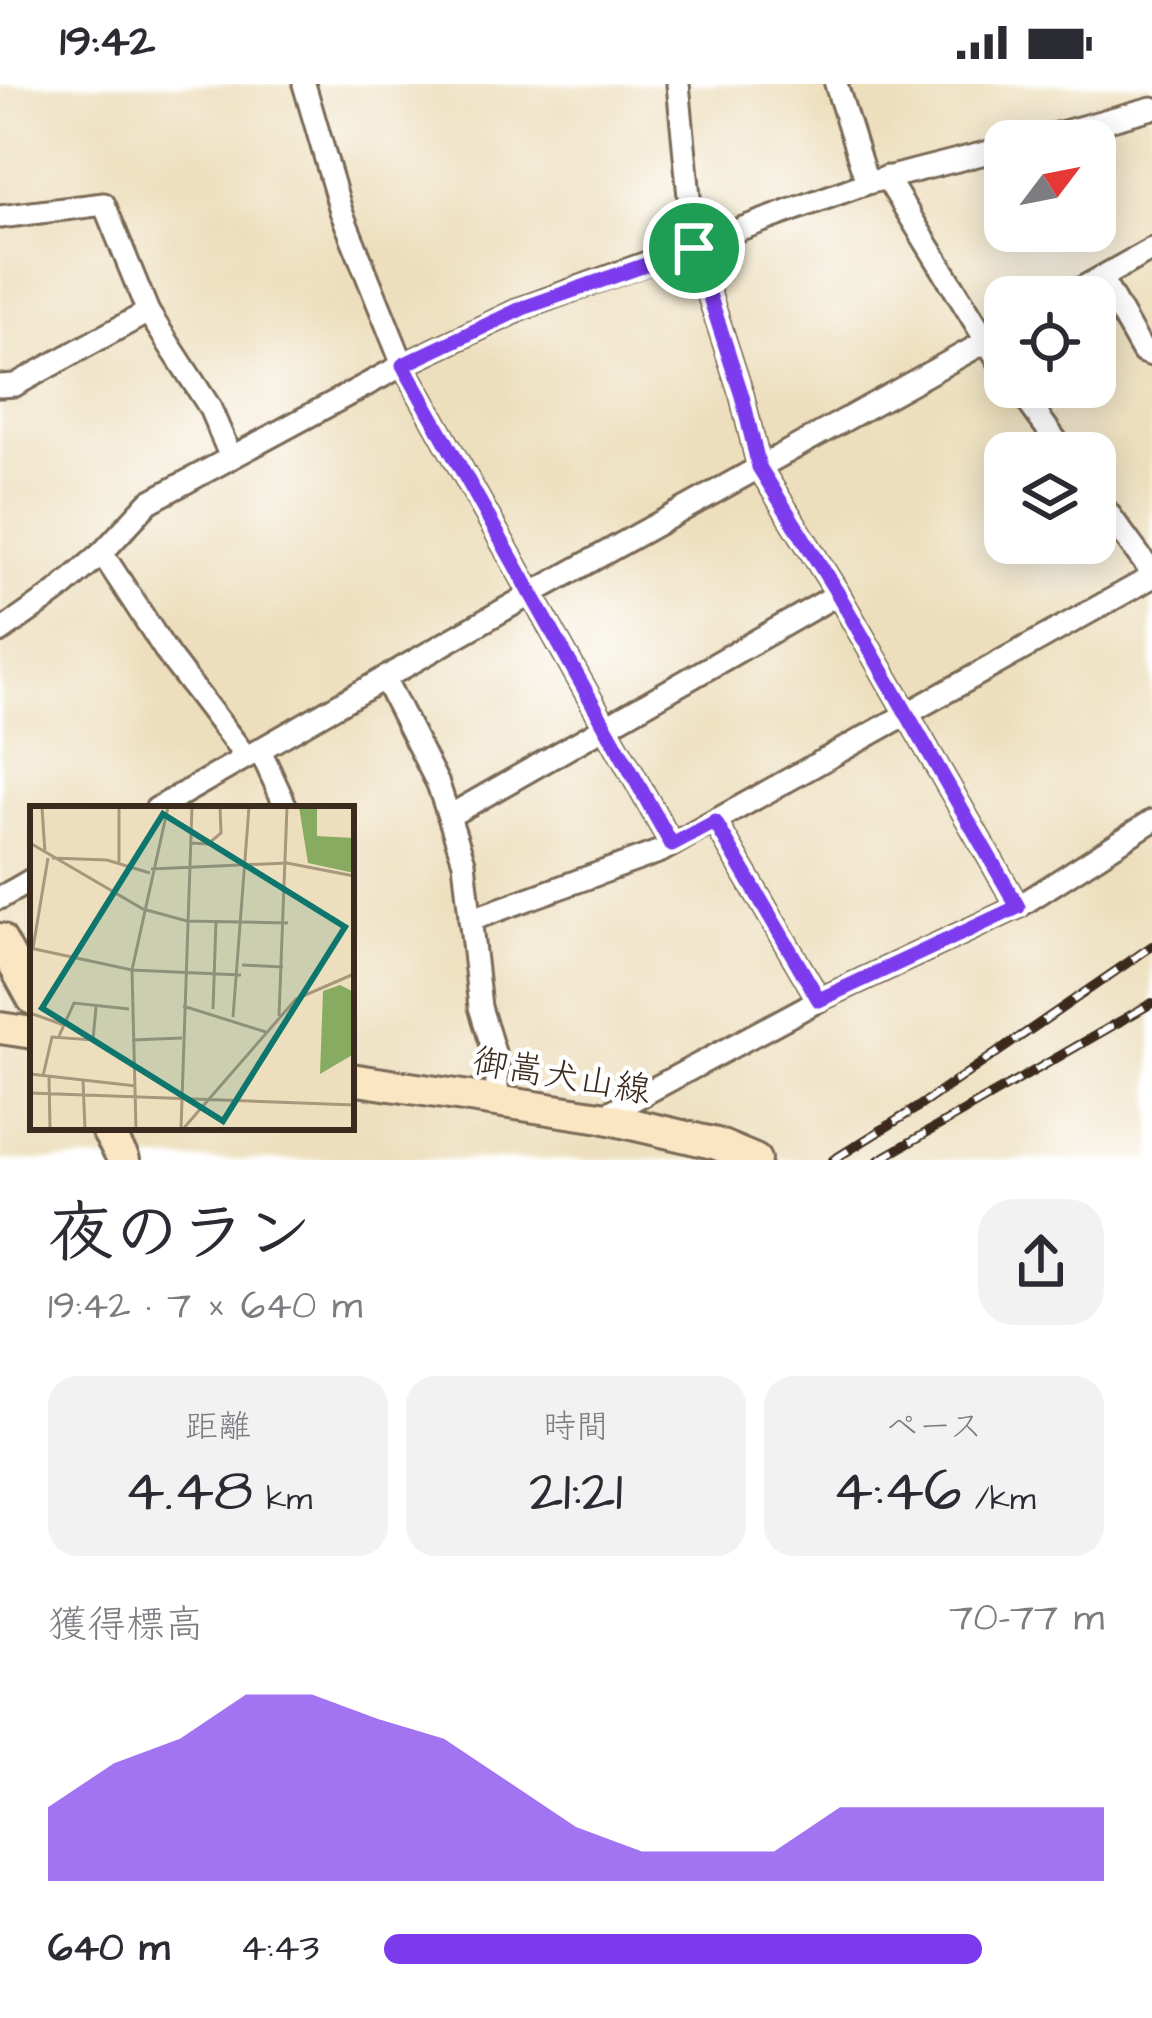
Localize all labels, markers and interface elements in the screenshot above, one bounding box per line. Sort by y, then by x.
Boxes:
text: 19:42 [60,11,155,73]
north arrow [984,120,1116,252]
map controls [984,120,1116,564]
pin [643,197,745,299]
icon: arrive [661,215,727,281]
button: locate [984,276,1116,408]
button: layers [984,432,1116,564]
inset map [30,806,354,1130]
street label: 御嵩犬山線 [468,1036,655,1117]
text: 夜のラン [48,1189,312,1281]
button: share [978,1199,1104,1325]
text: 19:42 · 7 × 640 m [48,1280,362,1334]
text: 距離 [185,1404,251,1450]
text: 時間 [543,1404,609,1450]
text: ペース [885,1404,983,1450]
text: 4.48 [124,1450,253,1533]
text: 21:21 [529,1450,623,1533]
text: 4:46 [832,1450,962,1533]
text: km [253,1476,312,1522]
text: /km [962,1476,1036,1522]
text: 70–77 m [949,1592,1104,1646]
text: 獲得標高 [48,1599,204,1653]
text: 640 m [48,1922,170,1976]
text: 4:43 [240,1922,319,1976]

